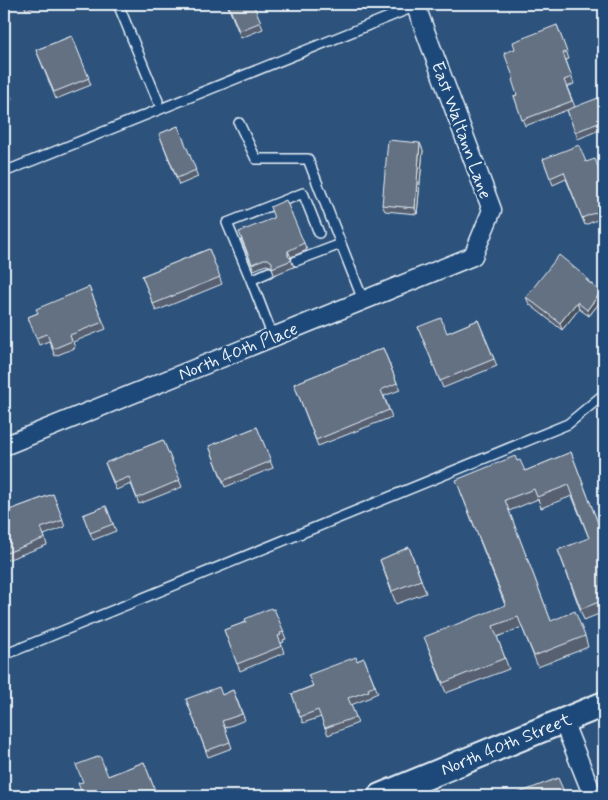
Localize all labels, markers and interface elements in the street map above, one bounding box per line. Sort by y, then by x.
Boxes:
street label: East Waltann Lane [425,58,497,202]
street label: North 40th Place [175,317,302,387]
street label: North 40th Street [437,708,576,782]

